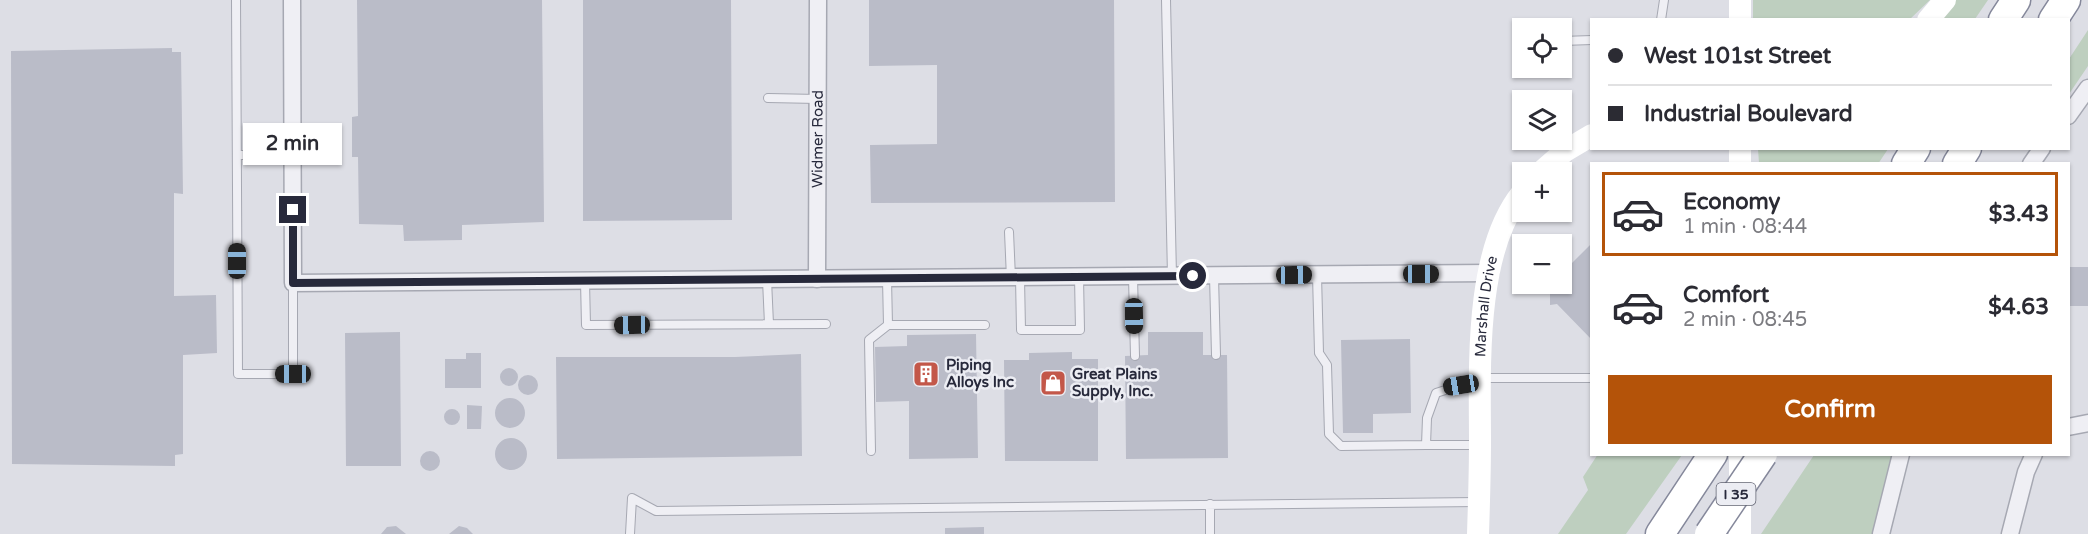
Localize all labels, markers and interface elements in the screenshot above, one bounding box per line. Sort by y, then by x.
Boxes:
map controls [1512,18,1572,294]
button: locate [1512,18,1572,78]
text: West 101st Street [1644,43,1831,69]
street label: Widmer Road [808,90,827,188]
button: layers [1512,90,1572,150]
text: Industrial Boulevard [1644,101,1853,127]
callout: 2 min [244,123,342,165]
text: 2 min [266,132,319,156]
button: + [1512,162,1572,222]
icon: car [1611,187,1665,241]
text: Economy [1683,189,1780,215]
route end [279,196,306,223]
text: $3.43 [1989,201,2049,227]
text: 1 min · 08:44 [1683,215,1807,239]
button: − [1512,234,1572,294]
car [228,243,246,279]
street label: Marshall Drive [1471,254,1501,357]
route start [1179,262,1206,289]
car [1403,265,1439,283]
car [1276,266,1312,284]
icon: car [1611,280,1665,334]
text: Comfort [1683,282,1769,308]
text: $4.63 [1988,294,2049,320]
car [1125,298,1143,334]
text: 2 min · 08:45 [1683,308,1807,332]
car [614,316,650,334]
place label: Piping Alloys Inc [946,356,1014,392]
building icon: Piping Alloys Inc [911,359,941,389]
car [275,365,311,383]
place label: Great Plains Supply, Inc. [1072,365,1157,401]
shop icon: Great Plains Supply, Inc. [1038,368,1068,398]
car [1442,373,1480,397]
button: Confirm [1608,375,2052,444]
road number: I 35 [1716,483,1756,505]

